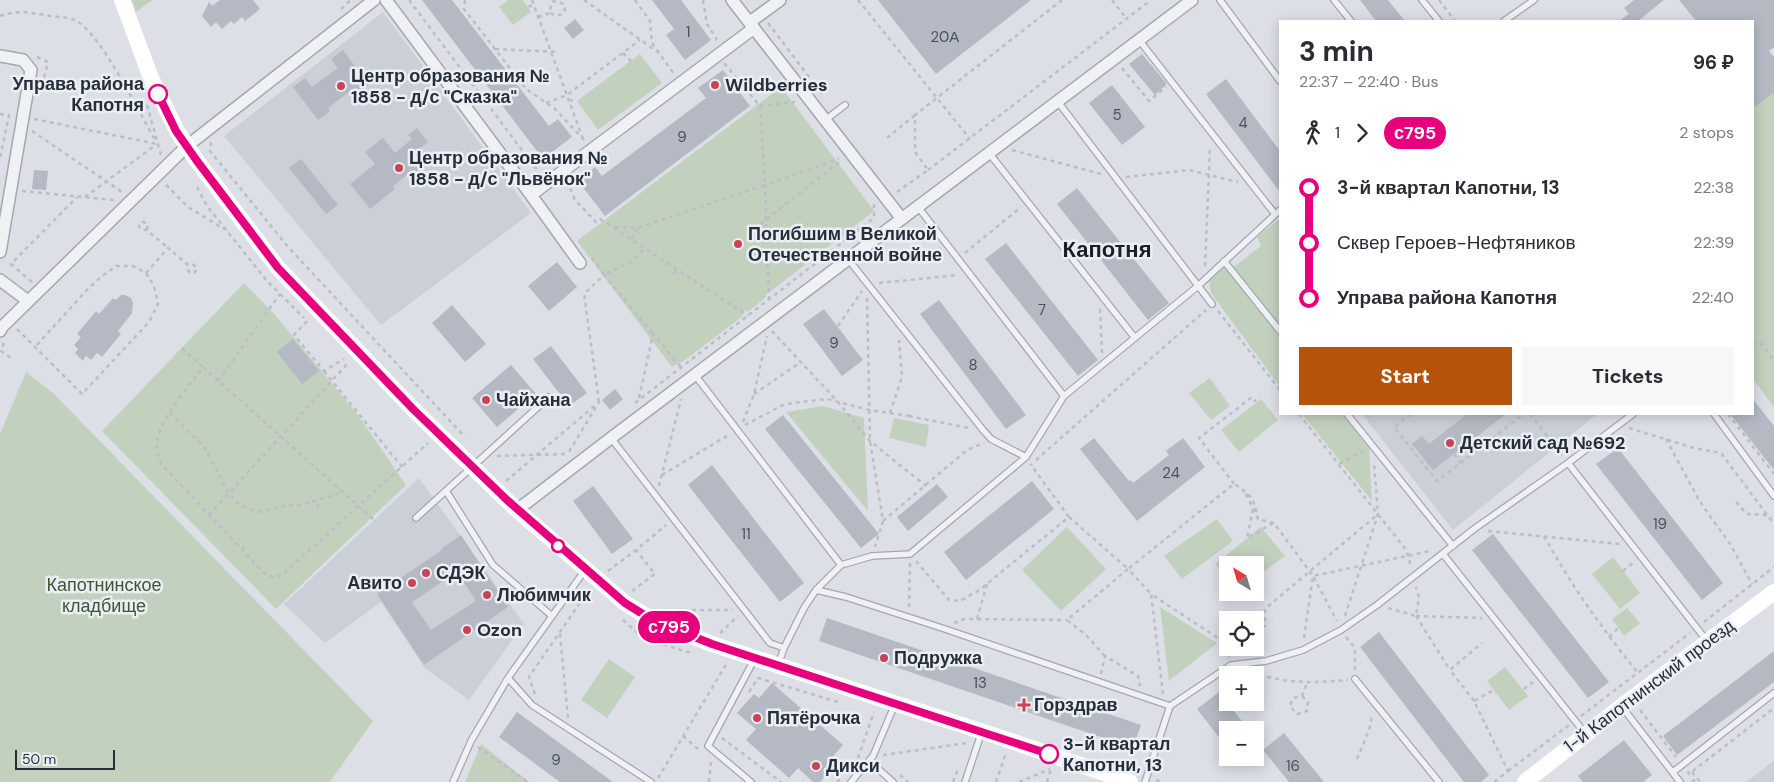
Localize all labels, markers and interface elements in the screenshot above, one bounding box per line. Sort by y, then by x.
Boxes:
house number: 1 [686,22,690,42]
house number: 20А [931,27,959,47]
text: 3 min [1299,33,1374,70]
text: 96 ₽ [1693,50,1734,75]
place label: Центр образования № 1858 - д/с "Сказка" [351,64,550,109]
text: 22:37 – 22:40 · Bus [1299,71,1438,92]
place label: Управа района Капотня [13,72,145,117]
place label: Wildberries [725,73,828,97]
marker: Wildberries [709,79,721,91]
marker: Центр образования № 1858 - д/с "Сказка" [335,80,347,92]
marker: Управа района Капотня [148,84,168,104]
house number: 5 [1112,105,1122,125]
house number: 4 [1238,113,1248,133]
icon: walk [1299,119,1327,147]
icon: forward [1348,119,1376,147]
text: с795 [1394,121,1436,145]
text: 1 [1335,122,1340,143]
text: 2 stops [1679,122,1734,143]
house number: 9 [677,127,687,147]
place label: Центр образования № 1858 - д/с "Львёнок" [409,146,608,191]
marker: Центр образования № 1858 - д/с "Львёнок" [393,162,405,174]
text: 3-й квартал Капотни, 13 [1337,175,1560,200]
text: 22:38 [1693,177,1734,198]
place label: Погибшим в Великой Отечественной войне [748,222,942,267]
text: Сквер Героев-Нефтяников [1337,230,1576,255]
text: 22:39 [1693,232,1734,253]
district label: Капотня [1062,235,1152,264]
marker: Погибшим в Великой Отечественной войне [732,238,744,250]
text: Управа района Капотня [1337,285,1557,310]
text: 22:40 [1692,287,1734,308]
house number: 7 [1038,300,1046,320]
house number: 9 [829,333,839,353]
button: Start [1299,347,1512,405]
button: Tickets [1522,347,1734,405]
house number: 8 [968,355,978,375]
place label: Чайхана [496,388,572,412]
marker: Чайхана [480,394,492,406]
place label: Детский сад №692 [1460,431,1625,455]
marker: Детский сад №692 [1444,437,1456,449]
house number: 24 [1162,463,1180,483]
house number: 19 [1653,514,1667,534]
house number: 11 [741,524,751,544]
unlabelled marker [551,539,565,553]
north arrow [1219,556,1264,601]
map controls [1219,556,1264,766]
place label: СДЭК [436,561,486,585]
marker: СДЭК [420,567,432,579]
place label: Авито [347,571,402,595]
park label: Капотнинское кладбище [46,573,162,618]
marker: Авито [406,577,418,589]
place label: Любимчик [497,583,592,607]
marker: Любимчик [481,589,493,601]
line badge: с795 [634,611,704,643]
button: locate [1219,611,1264,656]
street label: 1-й Капотнинский проезд [1559,614,1740,758]
text: с795 [648,615,690,639]
place label: Ozon [477,618,522,642]
marker: Ozon [461,624,473,636]
place label: Подружка [894,646,983,670]
marker: Подружка [878,652,890,664]
button: + [1219,666,1264,711]
house number: 13 [973,673,987,693]
place label: Горздрав [1034,693,1118,717]
marker: Горздрав [1018,699,1030,711]
place label: Пятёрочка [767,706,861,730]
marker: Пятёрочка [751,712,763,724]
button: − [1219,721,1264,766]
place label: 3-й квартал Капотни, 13 [1063,732,1170,777]
marker: 3-й квартал Капотни, 13 [1039,744,1059,764]
scale bar [15,747,115,770]
text: 50 m [22,750,56,768]
house number: 9 [551,750,561,770]
place label: Дикси [826,754,880,778]
house number: 16 [1286,756,1300,776]
marker: Дикси [810,760,822,772]

